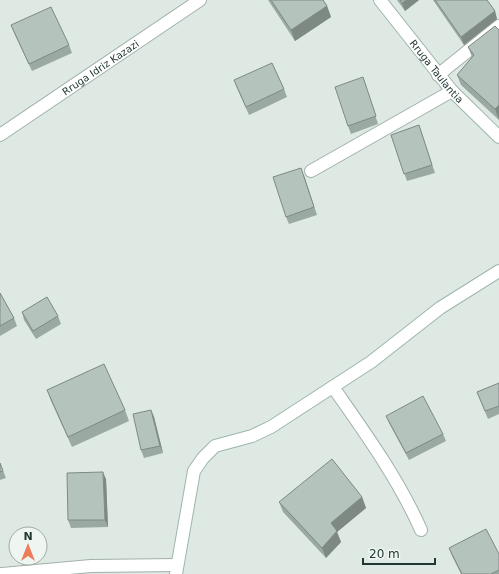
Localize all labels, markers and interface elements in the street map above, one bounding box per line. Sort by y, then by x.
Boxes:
street label: Rruga Taulantia [408,37,466,105]
street label: Rruga Idriz Kazazi [60,38,141,97]
north arrow [8,526,48,566]
text: N [23,530,33,543]
scale bar [363,540,435,566]
text: 20 m [369,547,400,561]

